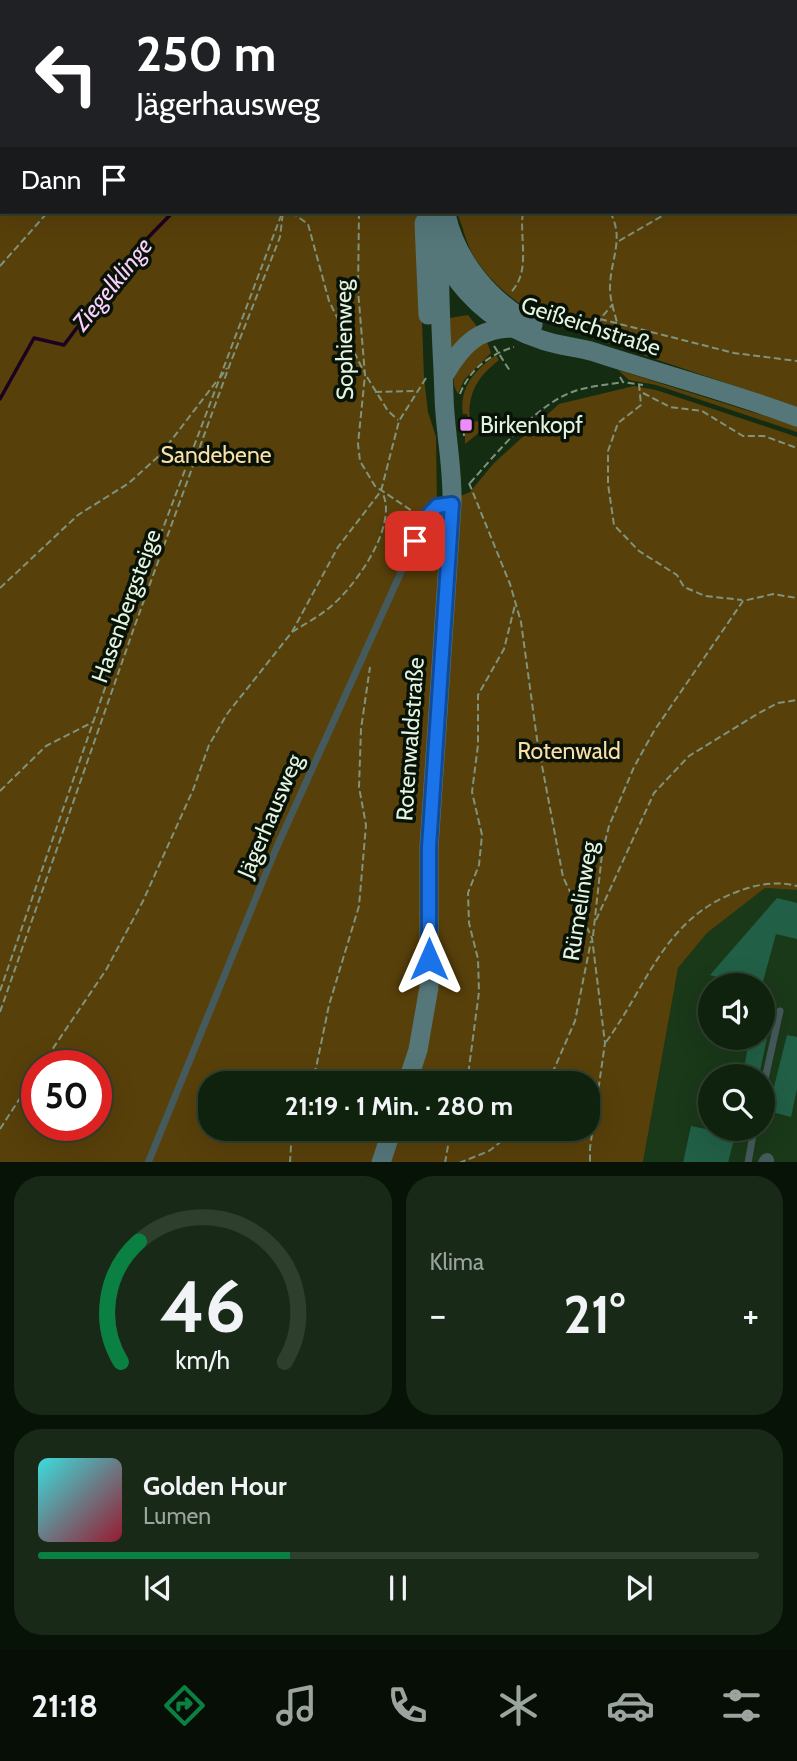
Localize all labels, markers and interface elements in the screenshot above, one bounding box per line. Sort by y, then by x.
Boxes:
text: 250 m [136,24,276,83]
icon: left [21,28,112,119]
text: Jägerhausweg [136,84,320,123]
icon: arrive [95,161,133,199]
text: Dann [21,164,81,196]
water label: Ziegelklinge [65,232,158,337]
street label: Sophienweg [329,279,359,400]
street label: Geißeichstraße [518,290,665,362]
place label: Birkenkopf [480,411,583,439]
marker: Birkenkopf [458,417,474,433]
park label: Sandebene [160,441,272,469]
pin [385,511,445,571]
icon: arrive [396,522,434,560]
street label: Hasenbergsteige [85,525,167,687]
street label: Rotenwaldstraße [390,656,430,822]
park label: Rotenwald [517,737,621,765]
street label: Jägerhausweg [231,749,309,883]
street label: Rümelinweg [557,839,603,963]
position arrow [392,922,466,996]
map controls [698,973,775,1141]
button: sound [698,973,775,1050]
speed limit sign: 50 [21,1050,112,1141]
button: search [698,1064,775,1141]
text: 21:19 · 1 Min. · 280 m [285,1090,513,1122]
text: Klima [430,1248,484,1276]
text: 46 [160,1262,246,1350]
text: 21° [563,1283,625,1346]
text: − [430,1291,446,1338]
text: + [742,1291,759,1338]
text: km/h [175,1344,230,1374]
text: Golden Hour [143,1470,286,1502]
text: Lumen [143,1502,211,1530]
icon: previous [139,1569,177,1607]
icon: pause [379,1569,417,1607]
icon: next [620,1569,658,1607]
icon: directions [160,1681,209,1730]
icon: music [272,1681,321,1730]
icon: phone [383,1681,432,1730]
icon: climate [494,1681,543,1730]
icon: car [606,1681,655,1730]
icon: filters [717,1681,766,1730]
text: 21:18 [31,1686,98,1725]

